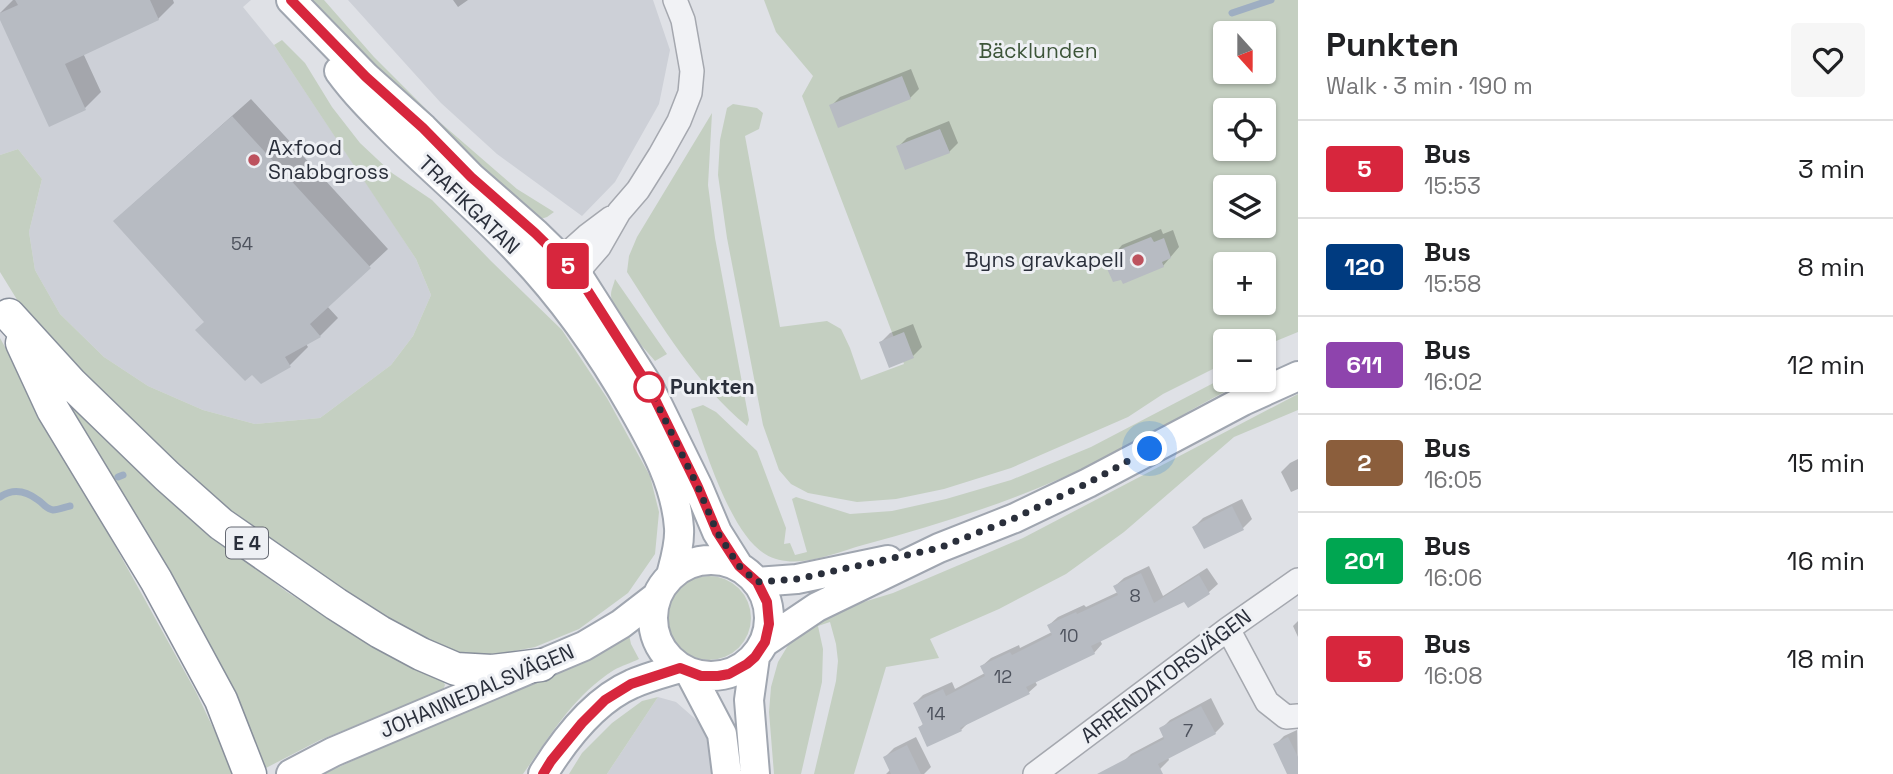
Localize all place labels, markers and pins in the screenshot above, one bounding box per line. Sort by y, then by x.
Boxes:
place label: Axfood Snabbgross [268,134,389,185]
marker: Axfood Snabbgross [246,152,262,168]
place label: Byns gravkapell [965,246,1124,273]
marker: Byns gravkapell [1130,252,1146,268]
marker: Punkten [634,372,664,402]
place label: Punkten [670,373,755,400]

